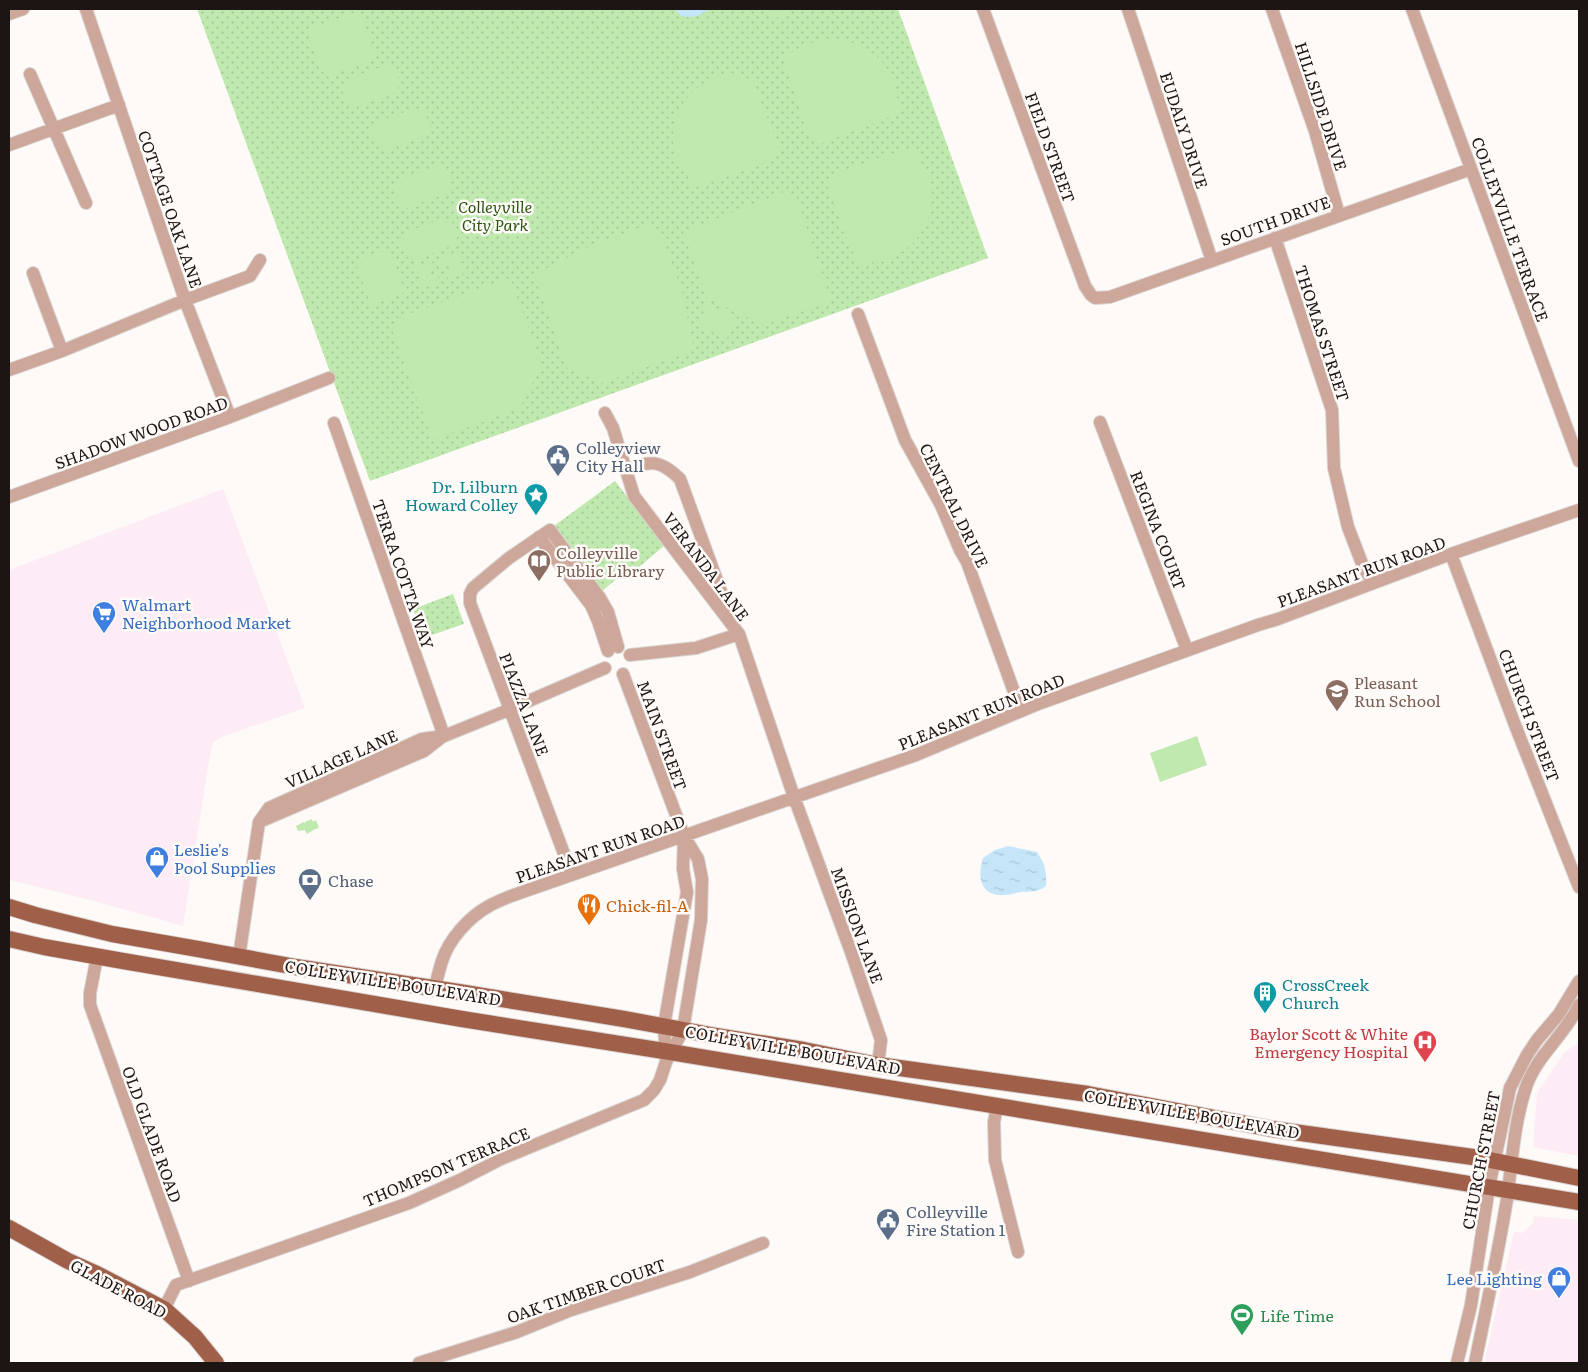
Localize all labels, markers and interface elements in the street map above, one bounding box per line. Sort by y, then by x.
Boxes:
street label: HILLSIDE DRIVE [1290,38,1354,174]
street label: EUDALY DRIVE [1155,69,1215,191]
street label: FIELD STREET [1020,88,1082,206]
street label: COTTAGE OAK LANE [133,127,209,291]
street label: COLLEYVILLE TERRACE [1466,133,1556,325]
street label: SOUTH DRIVE [1217,189,1333,251]
park label: Colleyville City Park [458,194,532,236]
street label: THOMAS STREET [1290,262,1356,404]
street label: SHADOW WOOD ROAD [51,389,231,475]
place label: Colleyview City Hall [576,435,661,477]
street label: CENTRAL DRIVE [914,439,996,571]
public building icon: Colleyview City Hall [545,443,571,477]
street label: REGINA COURT [1125,467,1193,593]
place label: Dr. Lilburn Howard Colley [405,474,519,516]
place icon: Dr. Lilburn Howard Colley [523,482,549,516]
street label: TERRA COTTA WAY [367,496,441,653]
street label: VERANDA LANE [658,507,756,625]
street label: PLEASANT RUN ROAD [1273,529,1449,613]
place label: Colleyville Public Library [556,540,665,582]
library icon: Colleyville Public Library [526,548,552,582]
place label: Walmart Neighborhood Market [122,592,292,634]
supermarket icon: Walmart Neighborhood Market [91,600,117,634]
street label: CHURCH STREET [1494,645,1566,785]
street label: PIAZZA LANE [494,649,556,759]
street label: PLEASANT RUN ROAD [894,667,1068,755]
place label: Pleasant Run School [1354,670,1441,712]
street label: MAIN STREET [632,677,694,793]
school or university icon: Pleasant Run School [1324,678,1350,712]
street label: VILLAGE LANE [281,722,401,794]
street label: PLEASANT RUN ROAD [512,808,688,888]
place label: Leslie's Pool Supplies [174,837,276,879]
shop icon: Leslie's Pool Supplies [144,845,170,879]
street label: MISSION LANE [826,863,890,987]
bank icon: Chase [297,867,323,901]
place label: Chase [328,868,374,892]
restaurant icon: Chick-fil-A [576,892,602,926]
place label: Chick-fil-A [606,893,689,917]
street label: COLLEYVILLE BOULEVARD [283,953,503,1011]
place label: CrossCreek Church [1282,972,1369,1014]
building icon: CrossCreek Church [1252,980,1278,1014]
street label: COLLEYVILLE BOULEVARD [683,1018,903,1080]
place label: Baylor Scott & White Emergency Hospital [1249,1021,1408,1063]
hospital icon: Baylor Scott & White Emergency Hospital [1412,1029,1438,1063]
street label: OLD GLADE ROAD [117,1062,189,1206]
street label: COLLEYVILLE BOULEVARD [1082,1082,1302,1144]
street label: CHURCH STREET [1455,1088,1505,1231]
street label: THOMPSON TERRACE [359,1120,533,1212]
place label: Colleyville Fire Station 1 [906,1199,1006,1241]
public building icon: Colleyville Fire Station 1 [875,1207,901,1241]
street label: OAK TIMBER COURT [503,1251,669,1328]
street label: GLADE ROAD [67,1253,171,1323]
shop icon: Lee Lighting [1546,1265,1572,1299]
place label: Lee Lighting [1446,1266,1542,1290]
sports icon: Life Time [1229,1302,1255,1336]
place label: Life Time [1260,1303,1334,1327]

